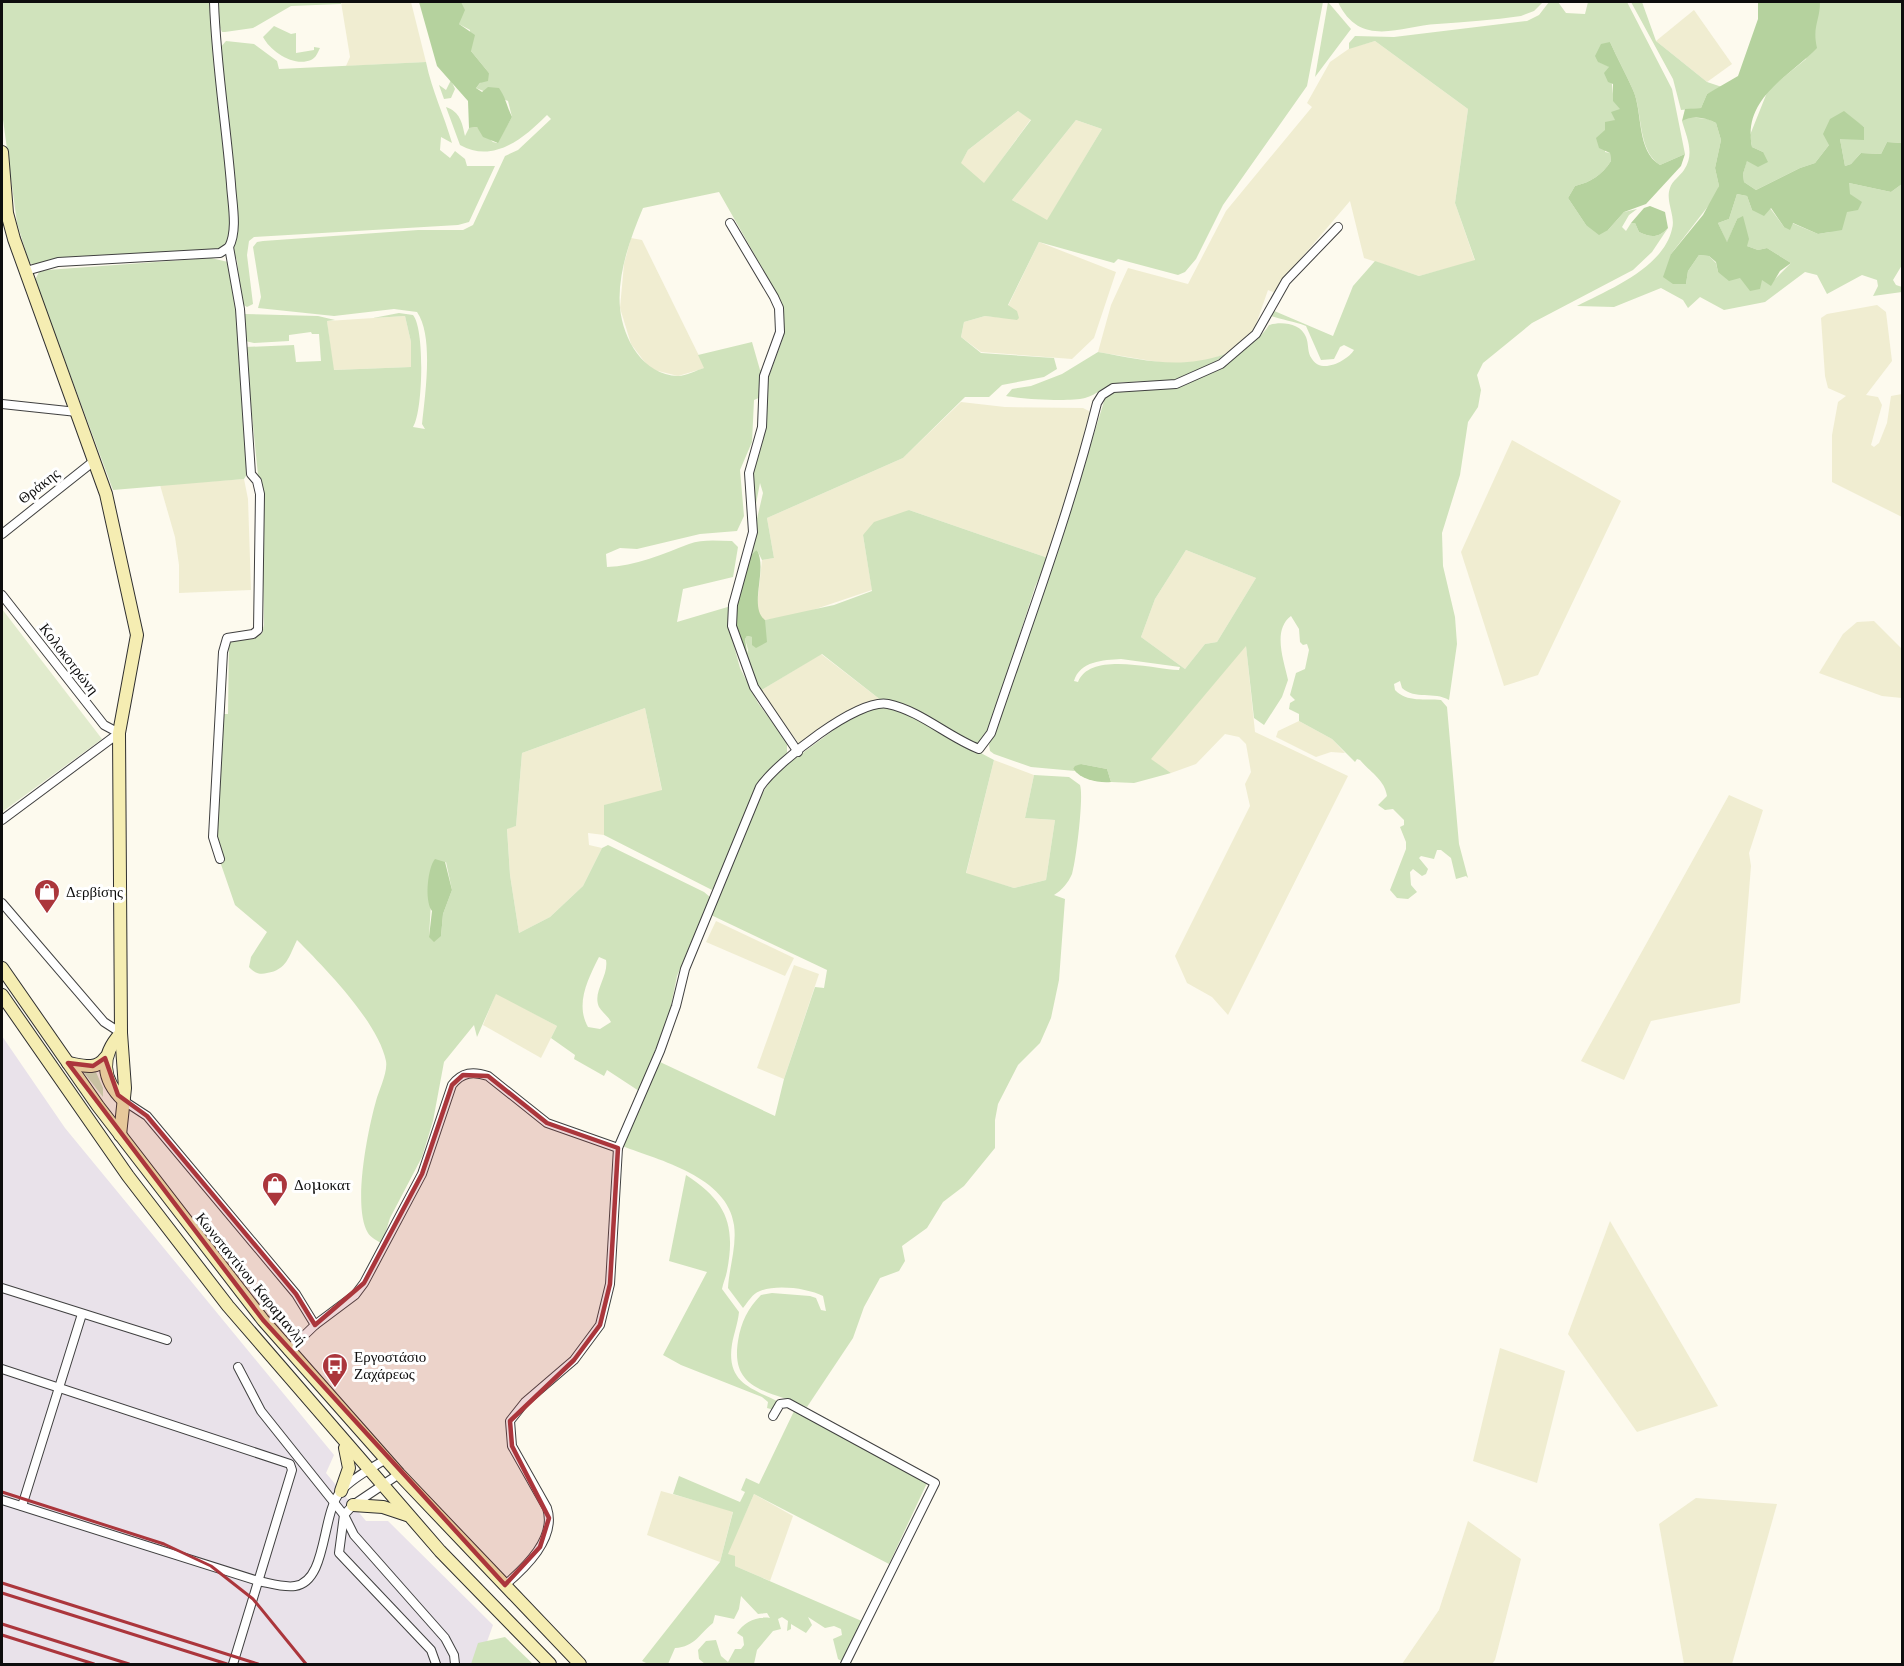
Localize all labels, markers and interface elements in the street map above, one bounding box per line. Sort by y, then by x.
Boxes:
street label: Θράκης [14,463,63,508]
street label: Κολοκοτρώνη [35,619,103,698]
shop icon: Δερβίσης [32,877,62,915]
place label: Δερβίσης [66,882,123,901]
shop icon: Δομοκατ [260,1170,290,1208]
place label: Δομοκατ [294,1175,351,1194]
street label: Κωνσταντίνου Καραμανλή [192,1208,311,1349]
place label: Εργοστάσιο Ζαχάρεως [354,1347,426,1383]
bus stop icon: Εργοστάσιο Ζαχάρεως [320,1351,350,1389]

